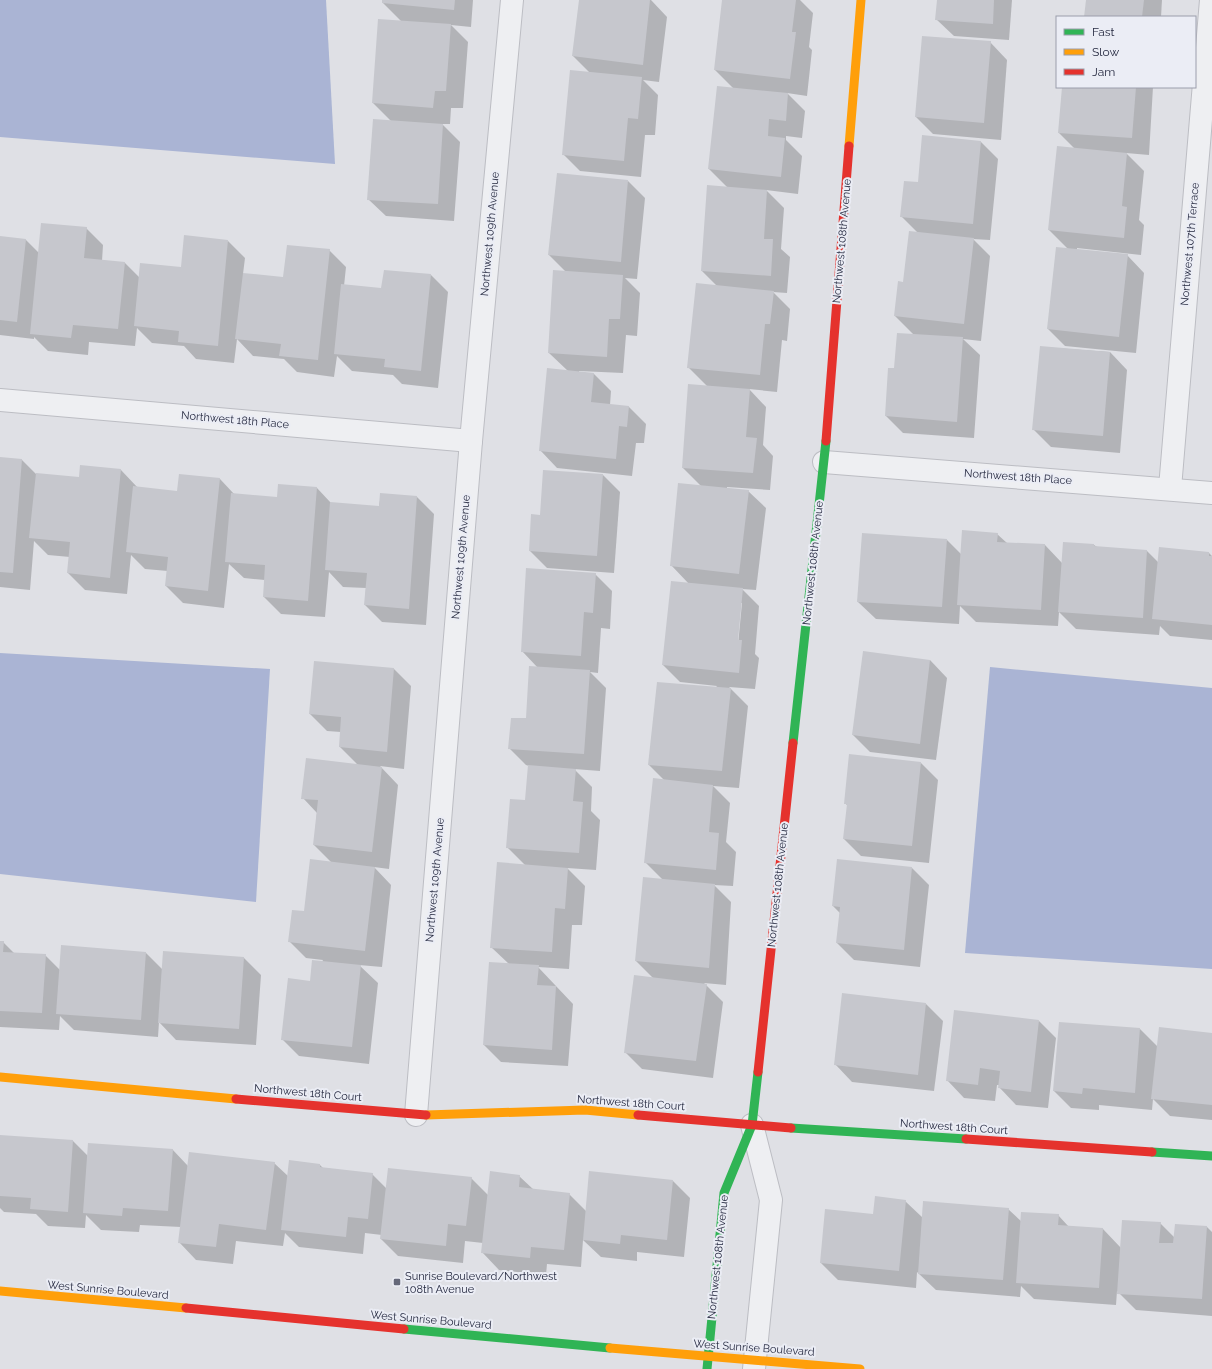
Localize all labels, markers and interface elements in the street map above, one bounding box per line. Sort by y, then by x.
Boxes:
legend [1056,16,1196,88]
text: Fast [1092,25,1115,39]
text: Slow [1092,45,1119,59]
text: Jam [1092,65,1115,79]
street label: Northwest 109th Avenue [478,171,502,297]
street label: Northwest 108th Avenue [830,178,854,304]
street label: Northwest 107th Terrace [1178,181,1202,306]
street label: Northwest 18th Place [181,409,290,431]
street label: Northwest 18th Place [964,467,1073,487]
street label: Northwest 109th Avenue [449,494,473,620]
street label: Northwest 108th Avenue [800,500,826,626]
street label: Northwest 109th Avenue [423,817,447,943]
street label: Northwest 108th Avenue [765,822,791,948]
street label: Northwest 18th Court [254,1082,363,1104]
street label: Northwest 18th Court [577,1093,686,1113]
street label: Northwest 18th Court [900,1117,1009,1137]
street label: Northwest 108th Avenue [705,1194,731,1320]
place label: Sunrise Boulevard/Northwest 108th Avenue [405,1270,557,1296]
marker: Sunrise Boulevard/Northwest 108th Avenue [392,1277,402,1287]
street label: West Sunrise Boulevard [47,1278,169,1302]
street label: West Sunrise Boulevard [370,1308,492,1332]
street label: West Sunrise Boulevard [693,1337,815,1359]

